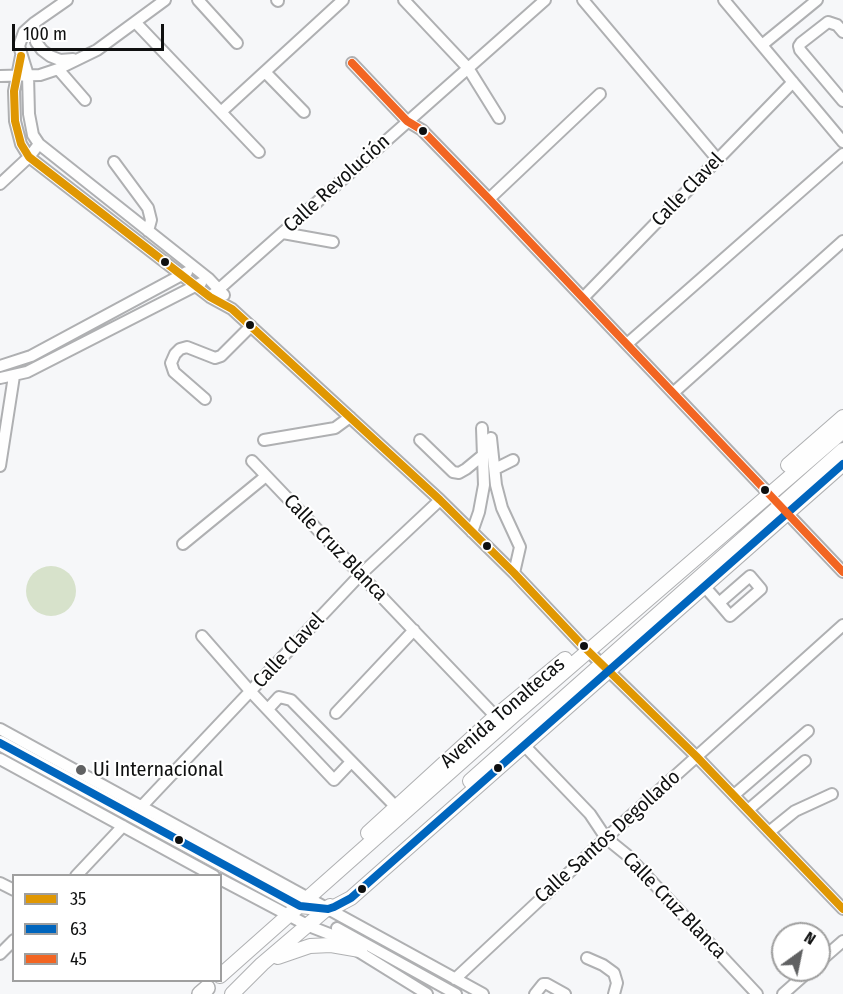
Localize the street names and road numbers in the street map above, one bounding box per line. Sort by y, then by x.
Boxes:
street label: Calle Revolución [279,130,395,238]
street label: Calle Clavel [647,148,729,232]
street label: Calle Cruz Blanca [278,490,392,606]
street label: Calle Clavel [248,609,330,693]
street label: Avenida Tonaltecas [436,653,570,773]
street label: Calle Santos Degollado [530,765,686,909]
street label: Calle Cruz Blanca [617,848,731,964]

